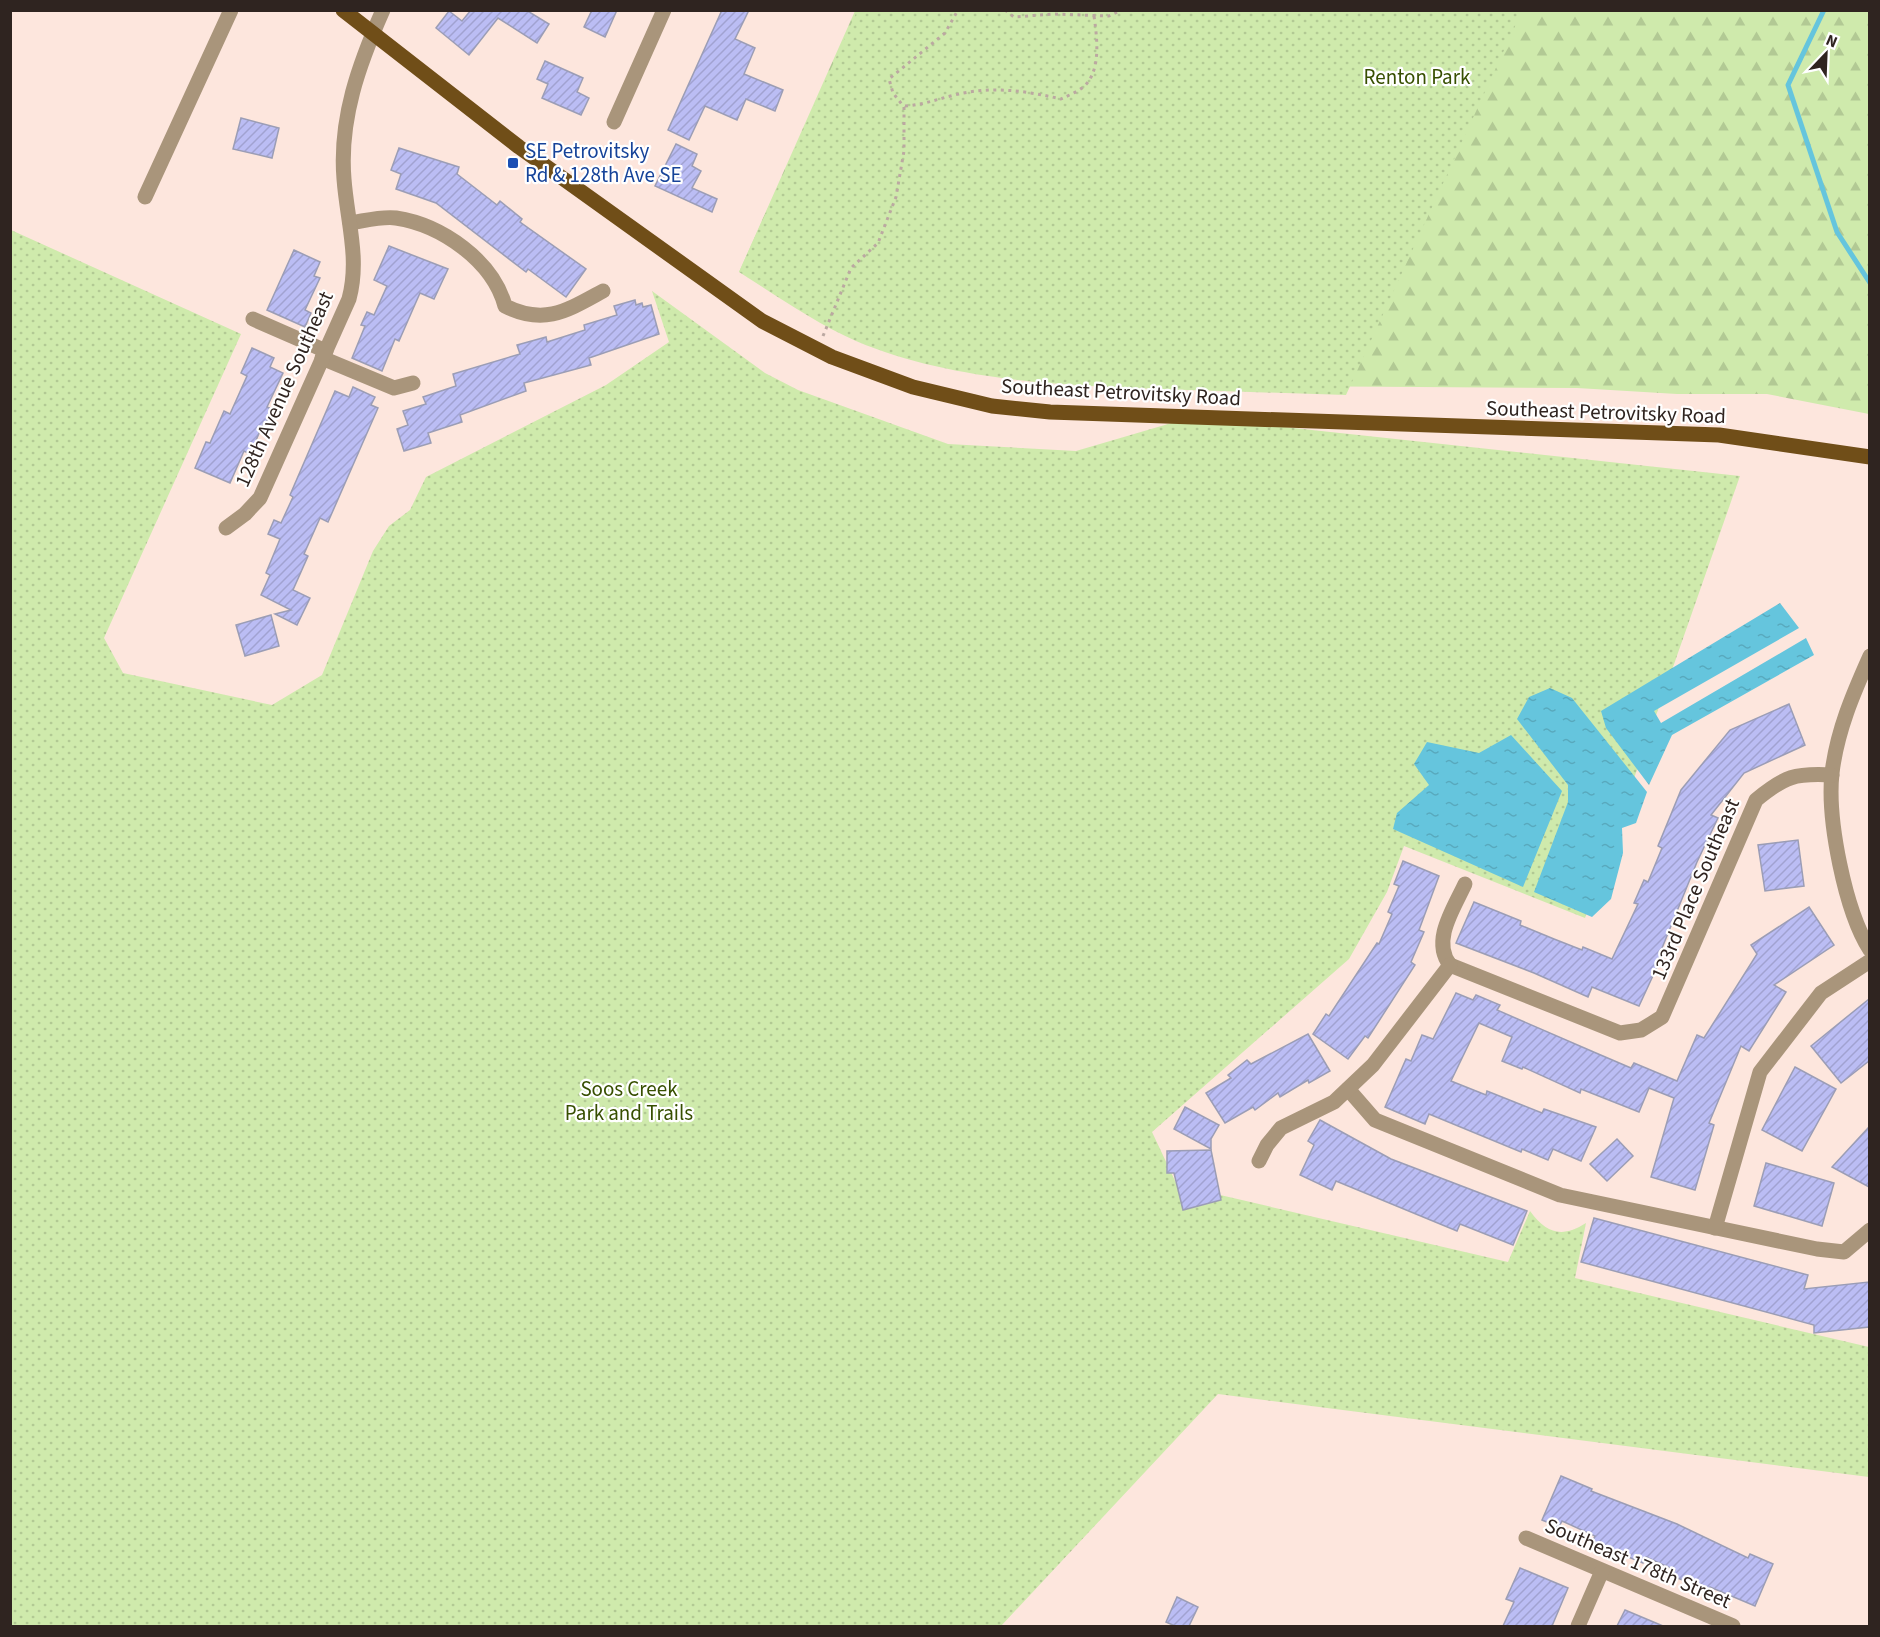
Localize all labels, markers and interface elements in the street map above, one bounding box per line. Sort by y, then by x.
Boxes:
north arrow [1796,24,1856,84]
text: N [1822,29,1841,53]
park label: Renton Park [1364,62,1471,92]
place label: SE Petrovitsky Rd & 128th Ave SE [525,136,682,190]
marker: SE Petrovitsky Rd & 128th Ave SE [506,156,520,170]
street label: 128th Avenue Southeast [227,286,341,492]
street label: Southeast Petrovitsky Road [1000,371,1242,413]
street label: Southeast Petrovitsky Road [1485,393,1727,431]
street label: 133rd Place Southeast [1643,794,1747,984]
park label: Soos Creek Park and Trails [565,1074,693,1128]
street label: Southeast 178th Street [1540,1510,1736,1616]

